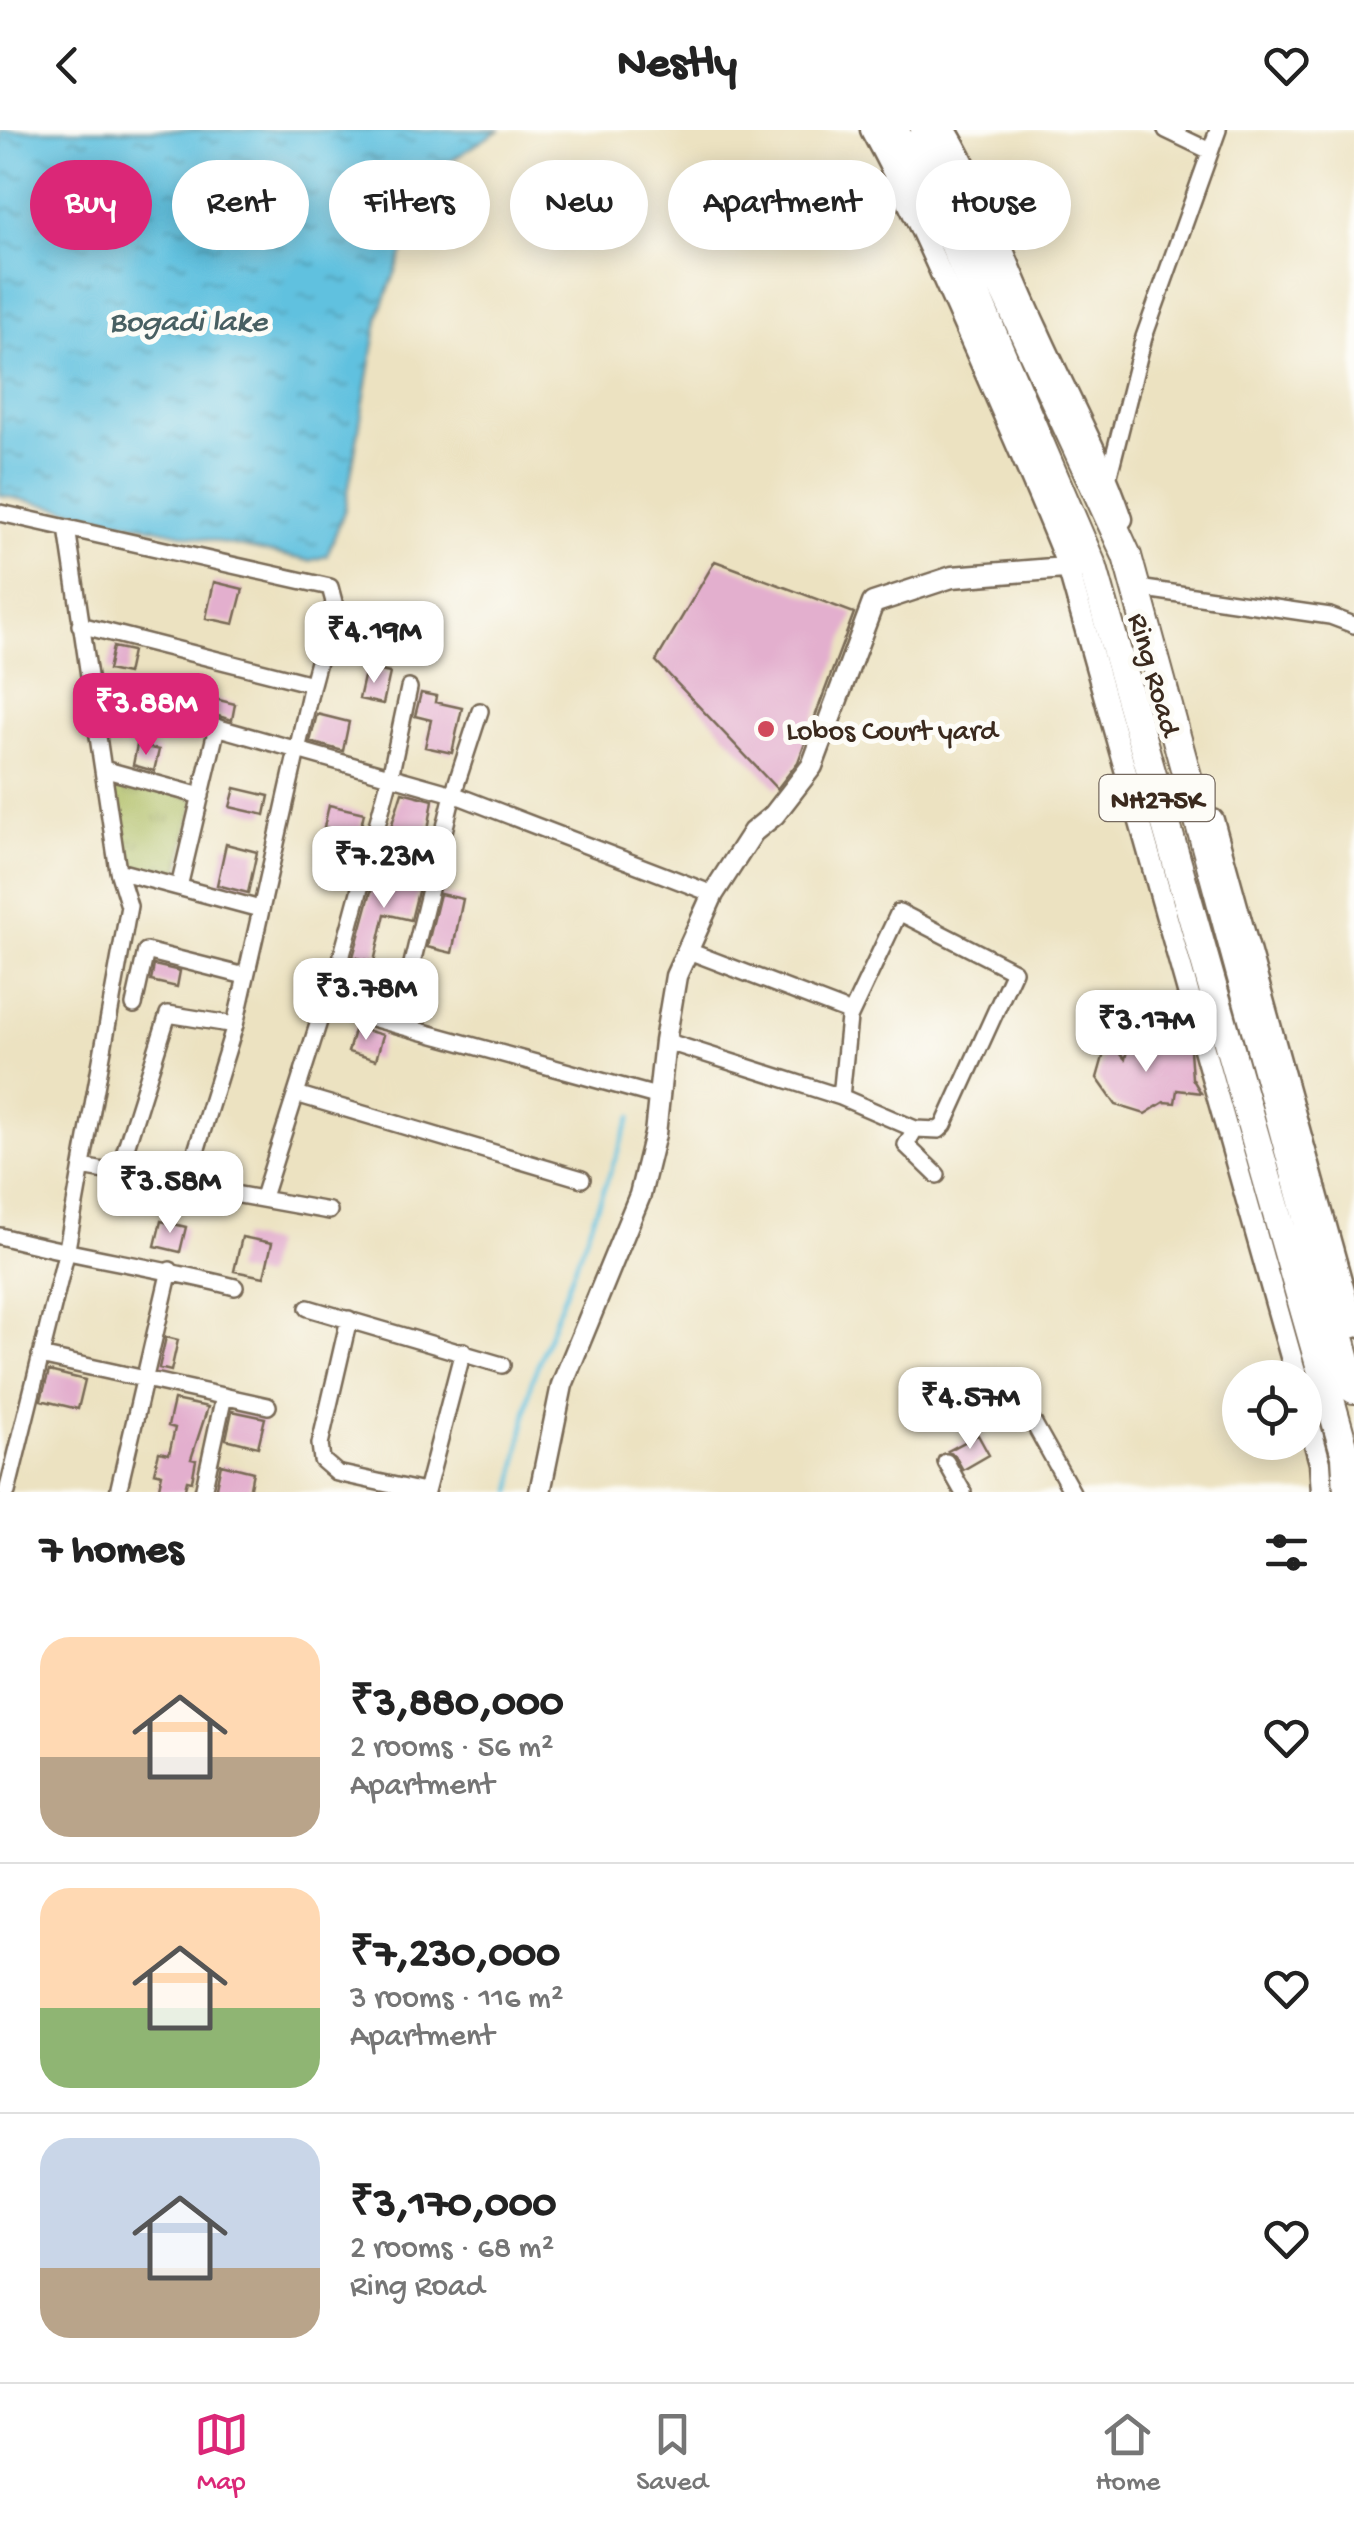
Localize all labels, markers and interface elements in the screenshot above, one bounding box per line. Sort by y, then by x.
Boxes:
icon: back [40,38,95,93]
icon: heart [1259,38,1314,93]
text: Nestly [617,39,737,92]
chip: Buy [30,160,152,250]
chip: Rent [172,160,309,250]
chip: Filters [329,160,490,250]
chip: New [510,160,648,250]
chip: Apartment [668,160,896,250]
chip: House [916,160,1071,250]
water label: Bogadi lake [109,305,268,343]
pin: ₹4.19M [293,601,455,686]
street label: Ring Road [1117,610,1187,743]
text: ₹4.19M [327,614,421,652]
pin: ₹3.88M [65,673,227,758]
text: ₹3.88M [95,686,197,724]
place label: Lobos Court yard [786,716,1000,751]
marker: Lobos Court yard [755,718,777,740]
road number: NH275K [1100,775,1214,821]
pin: ₹7.23M [303,826,465,911]
text: ₹7.23M [334,839,434,877]
pin: ₹3.78M [285,958,447,1043]
text: ₹3.78M [315,971,417,1009]
pin: ₹3.17M [1065,990,1227,1075]
text: ₹3.17M [1098,1003,1194,1041]
pin: ₹3.58M [89,1151,251,1236]
text: ₹3.58M [119,1164,221,1202]
map controls [1222,1360,1322,1460]
button: locate [1222,1360,1322,1460]
pin: ₹4.57M [889,1367,1051,1452]
text: ₹4.57M [920,1380,1020,1418]
icon: filters [1259,1525,1314,1580]
text: 7 homes [40,1528,183,1577]
icon: home [120,1677,240,1797]
text: ₹3,880,000 [350,1681,564,1730]
icon: heart [1259,1710,1314,1765]
text: 2 rooms · 56 m² [350,1730,554,1768]
text: Apartment [350,1768,494,1806]
icon: home [120,1928,240,2048]
text: ₹7,230,000 [350,1932,560,1981]
icon: heart [1259,1961,1314,2016]
text: 3 rooms · 116 m² [350,1981,563,2019]
text: Apartment [350,2019,494,2057]
icon: home [120,2178,240,2298]
text: ₹3,170,000 [350,2182,556,2231]
icon: heart [1259,2211,1314,2266]
text: 2 rooms · 68 m² [350,2231,554,2269]
text: Ring Road [350,2269,485,2307]
tab: Map [194,2407,249,2500]
tab: Saved [636,2407,708,2500]
tab: Home [1095,2407,1160,2500]

